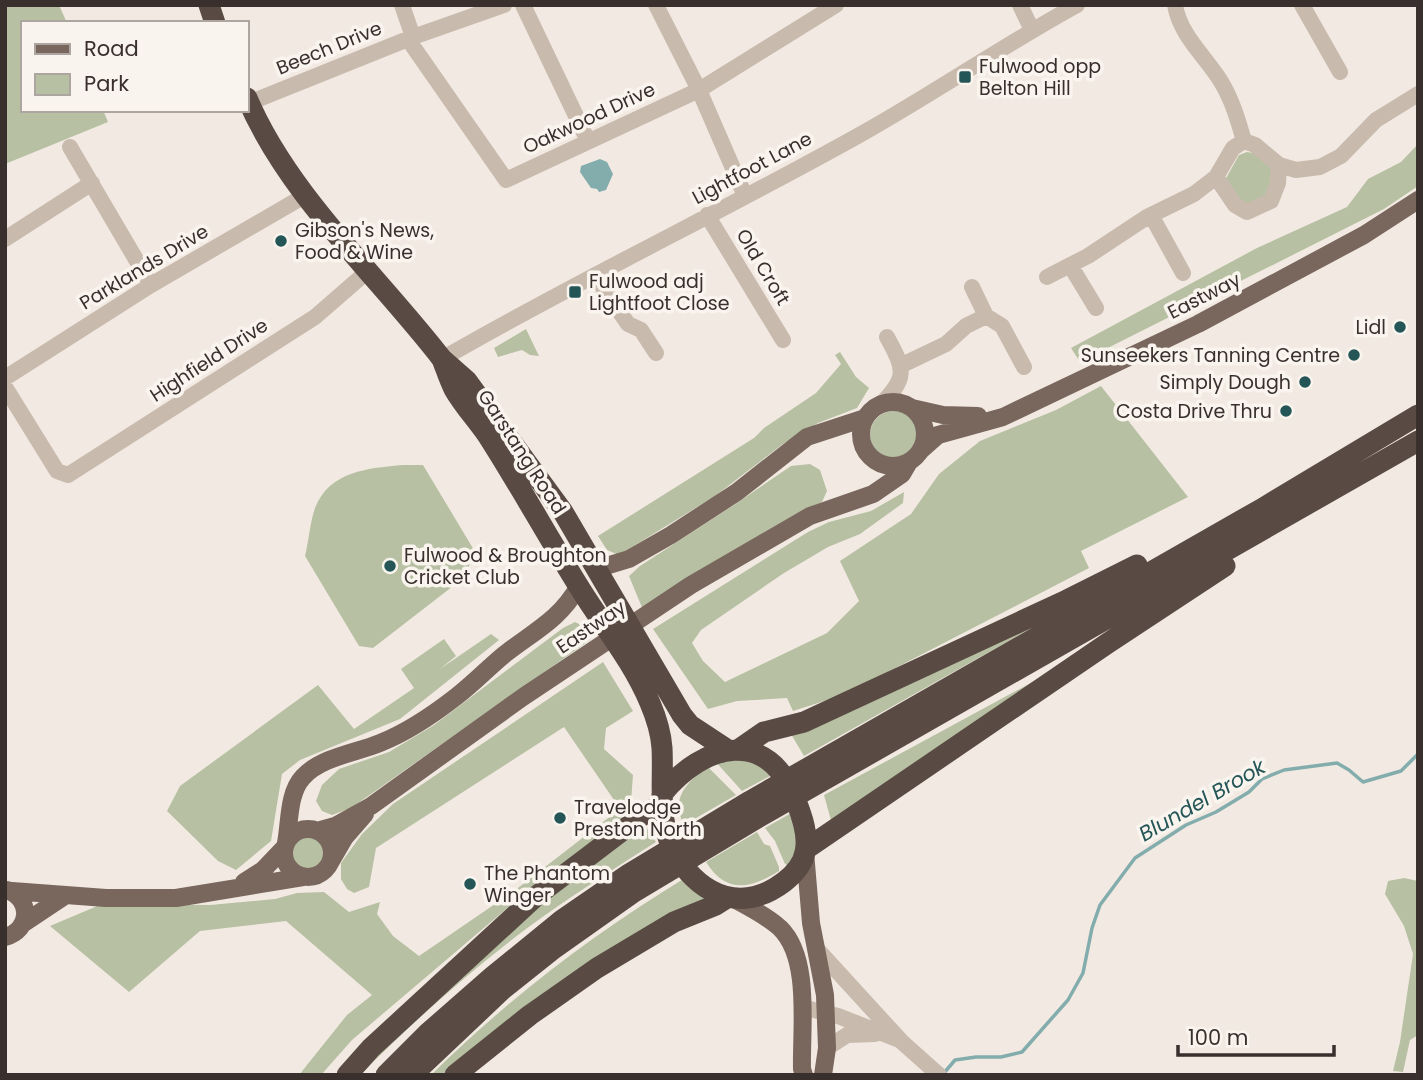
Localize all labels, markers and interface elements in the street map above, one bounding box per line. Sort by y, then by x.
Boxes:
street label: Beech Drive [272,15,386,81]
legend [21,21,248,112]
text: Road [84,34,139,63]
place label: Fulwood opp Belton Hill [979,53,1101,102]
text: Park [84,69,129,98]
marker: Fulwood opp Belton Hill [957,69,973,85]
street label: Oakwood Drive [518,76,660,160]
street label: Lightfoot Lane [687,125,817,211]
place label: Gibson's News, Food & Wine [295,217,434,266]
street label: Parklands Drive [75,218,213,316]
street label: Old Croft [730,224,796,310]
marker: Gibson's News, Food & Wine [273,233,289,249]
street label: Eastway [1163,266,1245,326]
place label: Fulwood adj Lightfoot Close [589,268,730,317]
marker: Fulwood adj Lightfoot Close [567,284,583,300]
street label: Highfield Drive [145,312,273,408]
place label: Lidl [1356,314,1386,341]
marker: Lidl [1392,319,1408,335]
place label: Sunseekers Tanning Centre [1081,342,1340,369]
marker: Sunseekers Tanning Centre [1346,347,1362,363]
place label: Simply Dough [1160,369,1291,396]
marker: Simply Dough [1297,374,1313,390]
street label: Garstang Road [471,384,573,520]
place label: Costa Drive Thru [1116,398,1272,425]
marker: Costa Drive Thru [1278,403,1294,419]
place label: Fulwood & Broughton Cricket Club [404,542,607,591]
marker: Fulwood & Broughton Cricket Club [382,558,398,574]
street label: Eastway [551,594,631,660]
water label: Blundel Brook [1133,751,1272,848]
place label: Travelodge Preston North [574,794,702,843]
marker: Travelodge Preston North [552,810,568,826]
place label: The Phantom Winger [484,860,610,909]
marker: The Phantom Winger [462,876,478,892]
scale bar [1178,1014,1334,1058]
text: 100 m [1188,1023,1248,1052]

